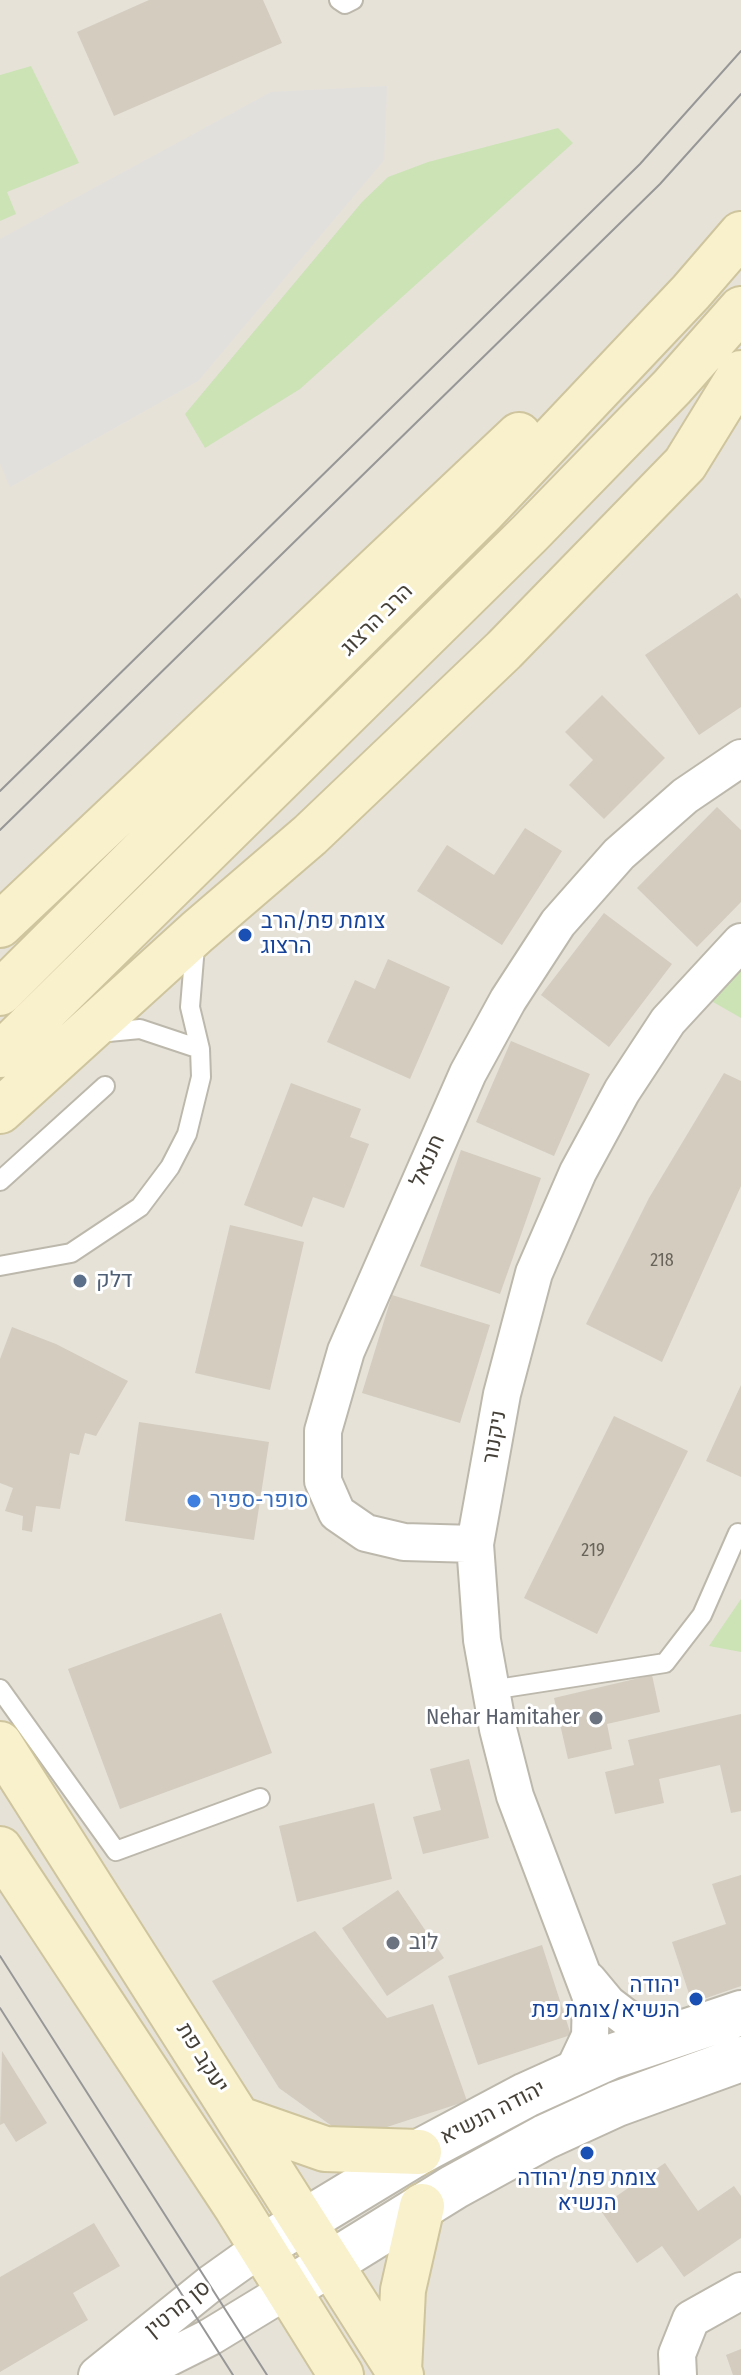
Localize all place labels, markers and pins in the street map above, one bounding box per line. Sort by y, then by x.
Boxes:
place label: צומת פת/הרב הרצוג [261,909,386,960]
marker: צומת פת/הרב הרצוג [236,926,254,944]
place label: דלק [96,1268,132,1294]
marker: דלק [71,1272,89,1290]
place label: סופר-ספיר [210,1488,308,1514]
marker: סופר-ספיר [185,1492,203,1510]
place label: Nehar Hamitaher [426,1705,580,1731]
marker: Nehar Hamitaher [587,1709,605,1727]
place label: לוב [409,1930,438,1956]
marker: לוב [384,1934,402,1952]
place label: יהודה הנשיא/צומת פת [532,1973,680,2024]
marker: יהודה הנשיא/צומת פת [687,1990,705,2008]
marker: צומת פת/יהודה הנשיא [578,2144,596,2162]
place label: צומת פת/יהודה הנשיא [517,2166,657,2218]

